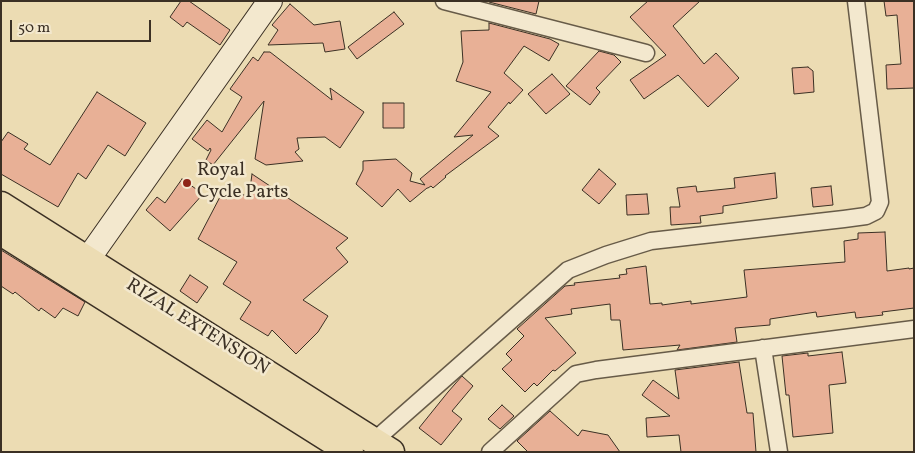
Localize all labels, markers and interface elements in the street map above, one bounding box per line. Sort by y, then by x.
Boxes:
scale bar [12,10,154,42]
text: 50 m [18,18,50,39]
place label: Royal Cycle Parts [197,161,289,205]
marker: Royal Cycle Parts [181,177,193,189]
street label: RIZAL EXTENSION [121,275,273,381]

